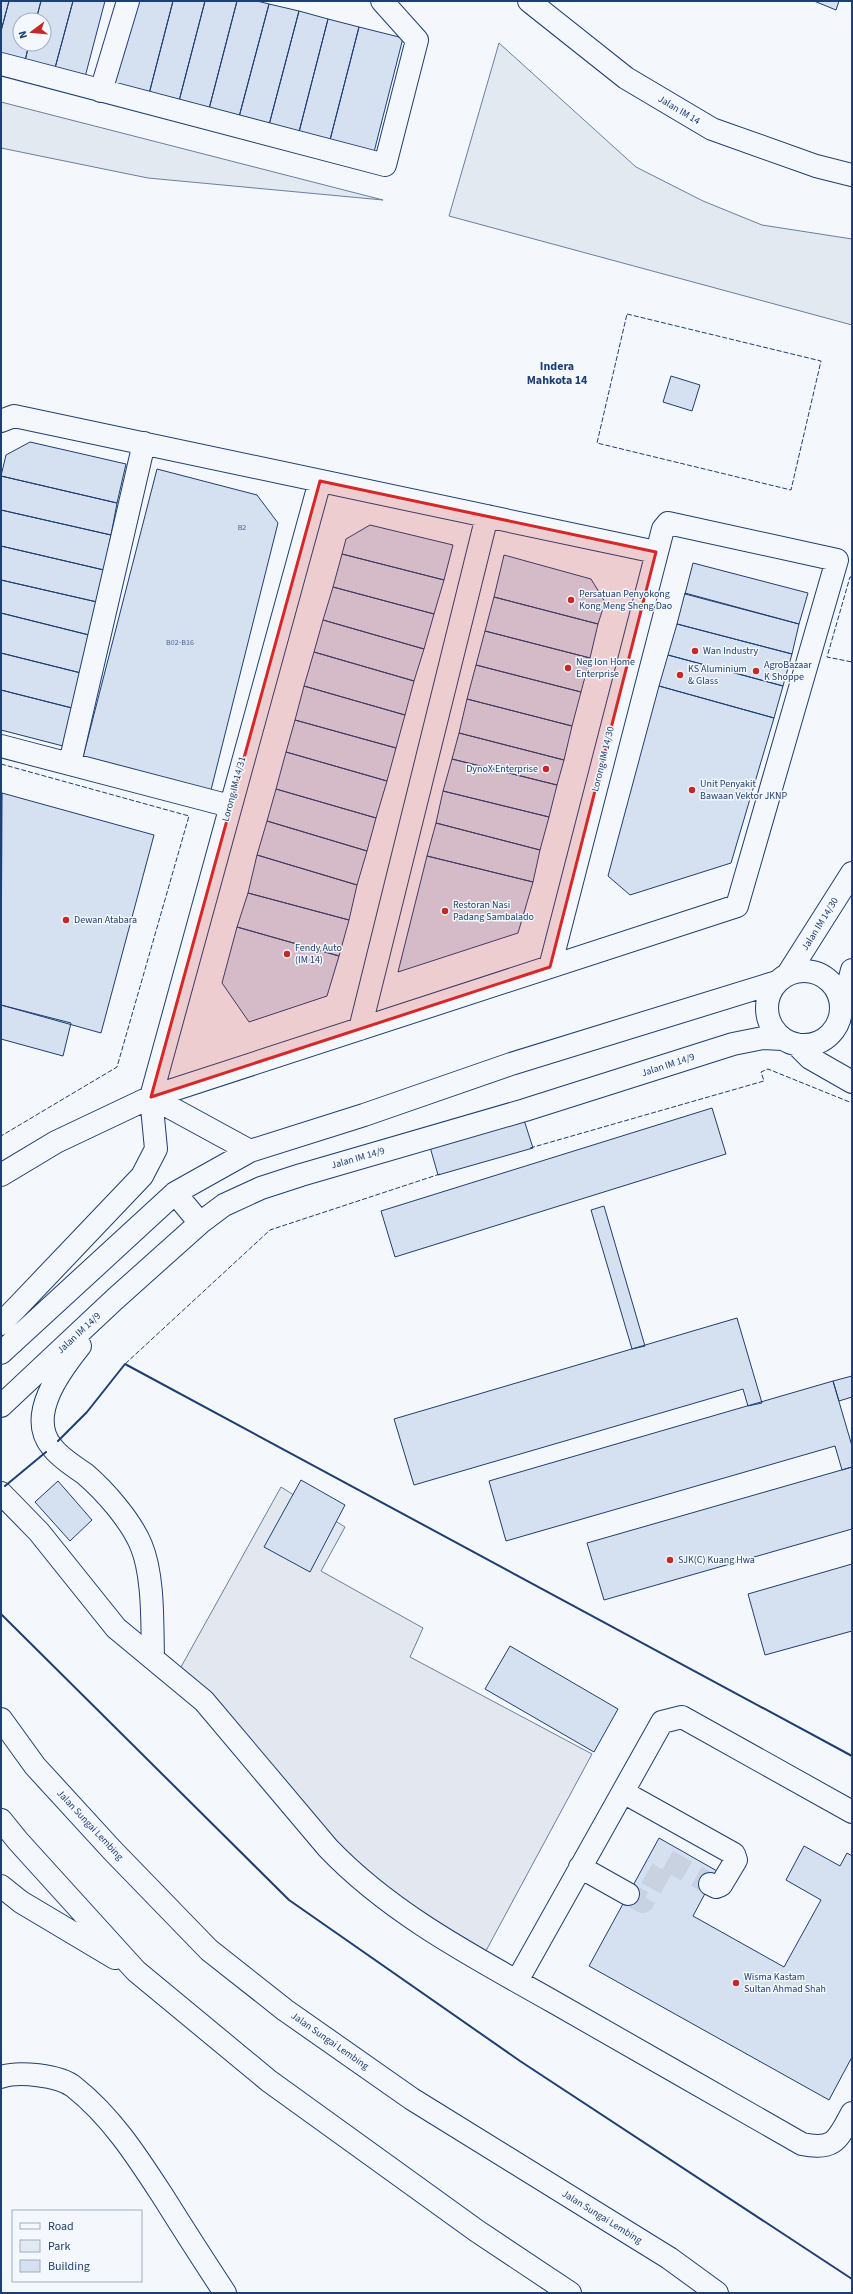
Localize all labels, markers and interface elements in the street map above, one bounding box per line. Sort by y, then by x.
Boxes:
north arrow [12,12,52,52]
text: N [15,29,31,40]
street label: Jalan IM 14 [655,92,703,128]
district label: Indera Mahkota 14 [527,358,588,389]
house number: B2 [238,522,246,533]
place label: Persatuan Penyokong Kong Meng Sheng Dao [579,587,672,613]
marker: Persatuan Penyokong Kong Meng Sheng Dao [566,595,576,605]
house number: B02-B16 [166,637,194,648]
place label: Wan Industry [703,644,758,658]
marker: Wan Industry [690,646,700,656]
place label: Neg Ion Home Enterprise [576,655,635,681]
place label: AgroBazaar K Shoppe [764,658,812,684]
place label: KS Aluminium & Glass [688,662,747,688]
marker: Neg Ion Home Enterprise [563,663,573,673]
marker: AgroBazaar K Shoppe [751,666,761,676]
marker: KS Aluminium & Glass [675,670,685,680]
street label: Lorong IM 14/30 [588,725,618,793]
street label: Lorong IM 14/31 [219,755,249,823]
place label: DynoX Enterprise [466,762,538,776]
marker: DynoX Enterprise [541,764,551,774]
place label: Unit Penyakit Bawaan Vektor JKNP [700,777,787,803]
marker: Unit Penyakit Bawaan Vektor JKNP [687,785,697,795]
street label: Jalan IM 14/30 [798,895,842,953]
place label: Restoran Nasi Padang Sambalado [453,898,534,924]
marker: Restoran Nasi Padang Sambalado [440,906,450,916]
place label: Dewan Atabara [74,913,137,927]
marker: Dewan Atabara [61,915,71,925]
place label: Fendy Auto (IM 14) [295,941,342,967]
marker: Fendy Auto (IM 14) [282,949,292,959]
street label: Jalan IM 14/9 [640,1050,696,1080]
street label: Jalan IM 14/9 [330,1144,386,1172]
street label: Jalan IM 14/9 [54,1309,104,1357]
place label: SJK(C) Kuang Hwa [678,1553,755,1567]
marker: SJK(C) Kuang Hwa [665,1555,675,1565]
street label: Jalan Sungai Lembing [54,1787,126,1863]
place label: Wisma Kastam Sultan Ahmad Shah [744,1970,826,1996]
marker: Wisma Kastam Sultan Ahmad Shah [731,1978,741,1988]
street label: Jalan Sungai Lembing [288,2009,372,2073]
street label: Jalan Sungai Lembing [559,2187,645,2247]
legend [12,2210,142,2282]
text: Road [48,2218,74,2235]
text: Park [48,2238,70,2255]
text: Building [48,2258,90,2275]

